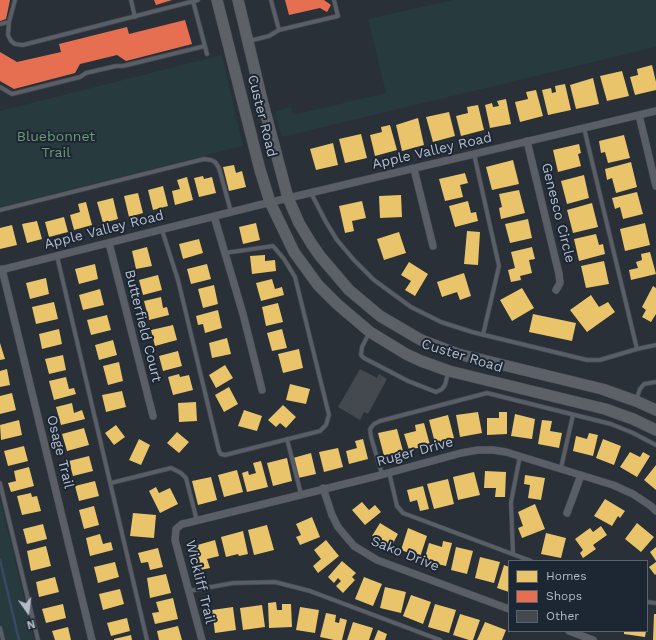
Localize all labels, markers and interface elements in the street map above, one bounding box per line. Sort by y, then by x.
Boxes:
street label: Custer Road [244,73,280,159]
park label: Bluebonnet Trail [17,129,95,162]
street label: Apple Valley Road [370,129,494,173]
street label: Genesco Circle [537,161,579,265]
street label: Apple Valley Road [43,207,165,253]
street label: Butterfield Court [121,268,165,384]
street label: Custer Road [419,336,505,376]
street label: Osage Trail [43,414,77,490]
street label: Ruger Drive [375,434,455,470]
street label: Sako Drive [368,533,442,575]
street label: Wickliff Trail [181,538,219,626]
legend [508,560,648,632]
text: Homes [546,569,587,583]
text: Shops [546,589,582,603]
north arrow [8,592,48,632]
text: Other [546,609,579,623]
text: N [25,617,37,631]

